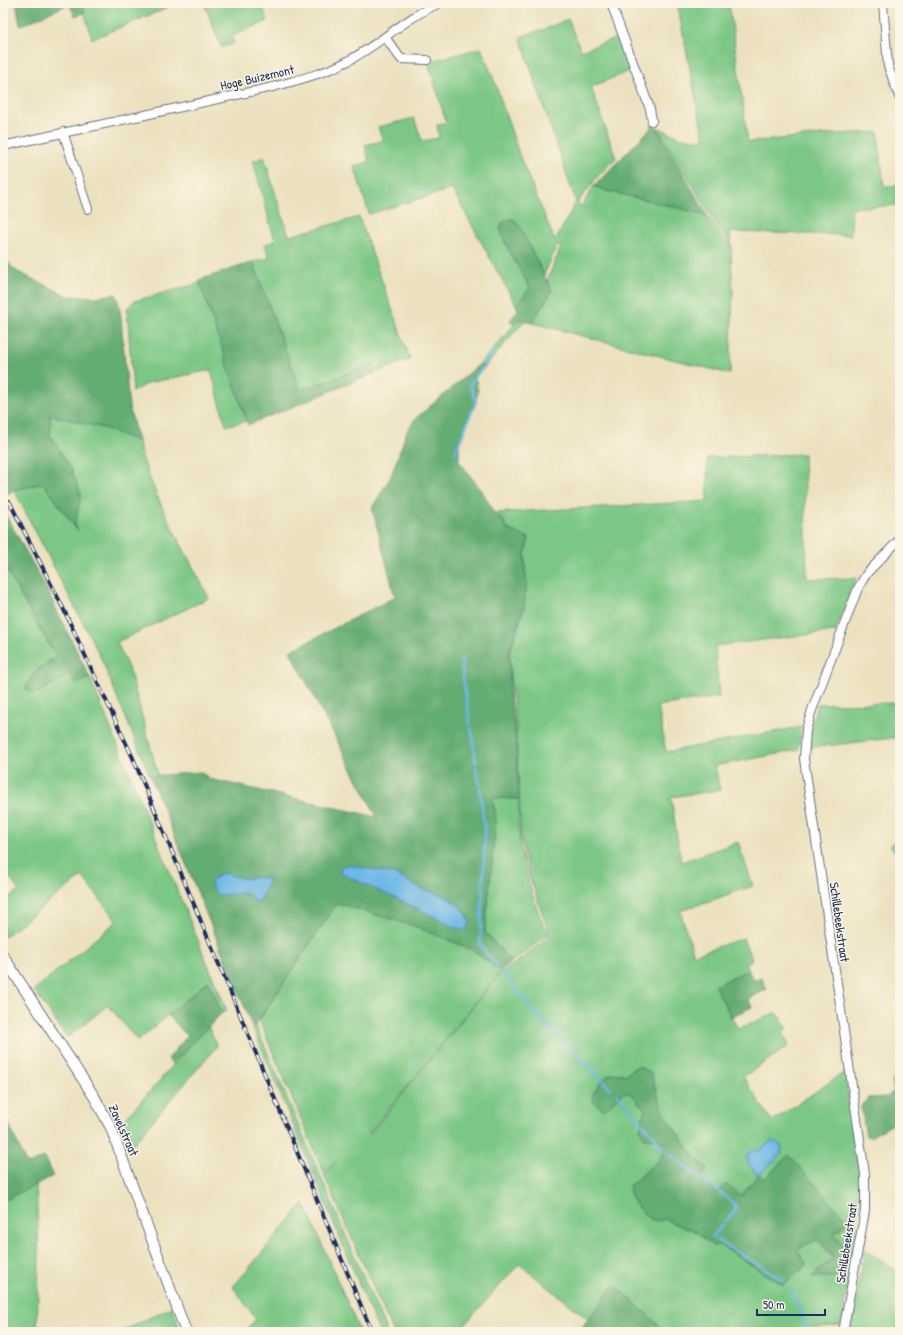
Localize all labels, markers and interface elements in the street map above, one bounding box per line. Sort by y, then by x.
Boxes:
street label: Hoge Buizemont [218,60,296,94]
street label: Schillebeekstraat [825,881,855,964]
street label: Zavelstraat [105,1101,144,1159]
street label: Schillebeekstraat [831,1201,861,1284]
scale bar [757,1291,825,1317]
text: 50 m [763,1296,784,1313]

